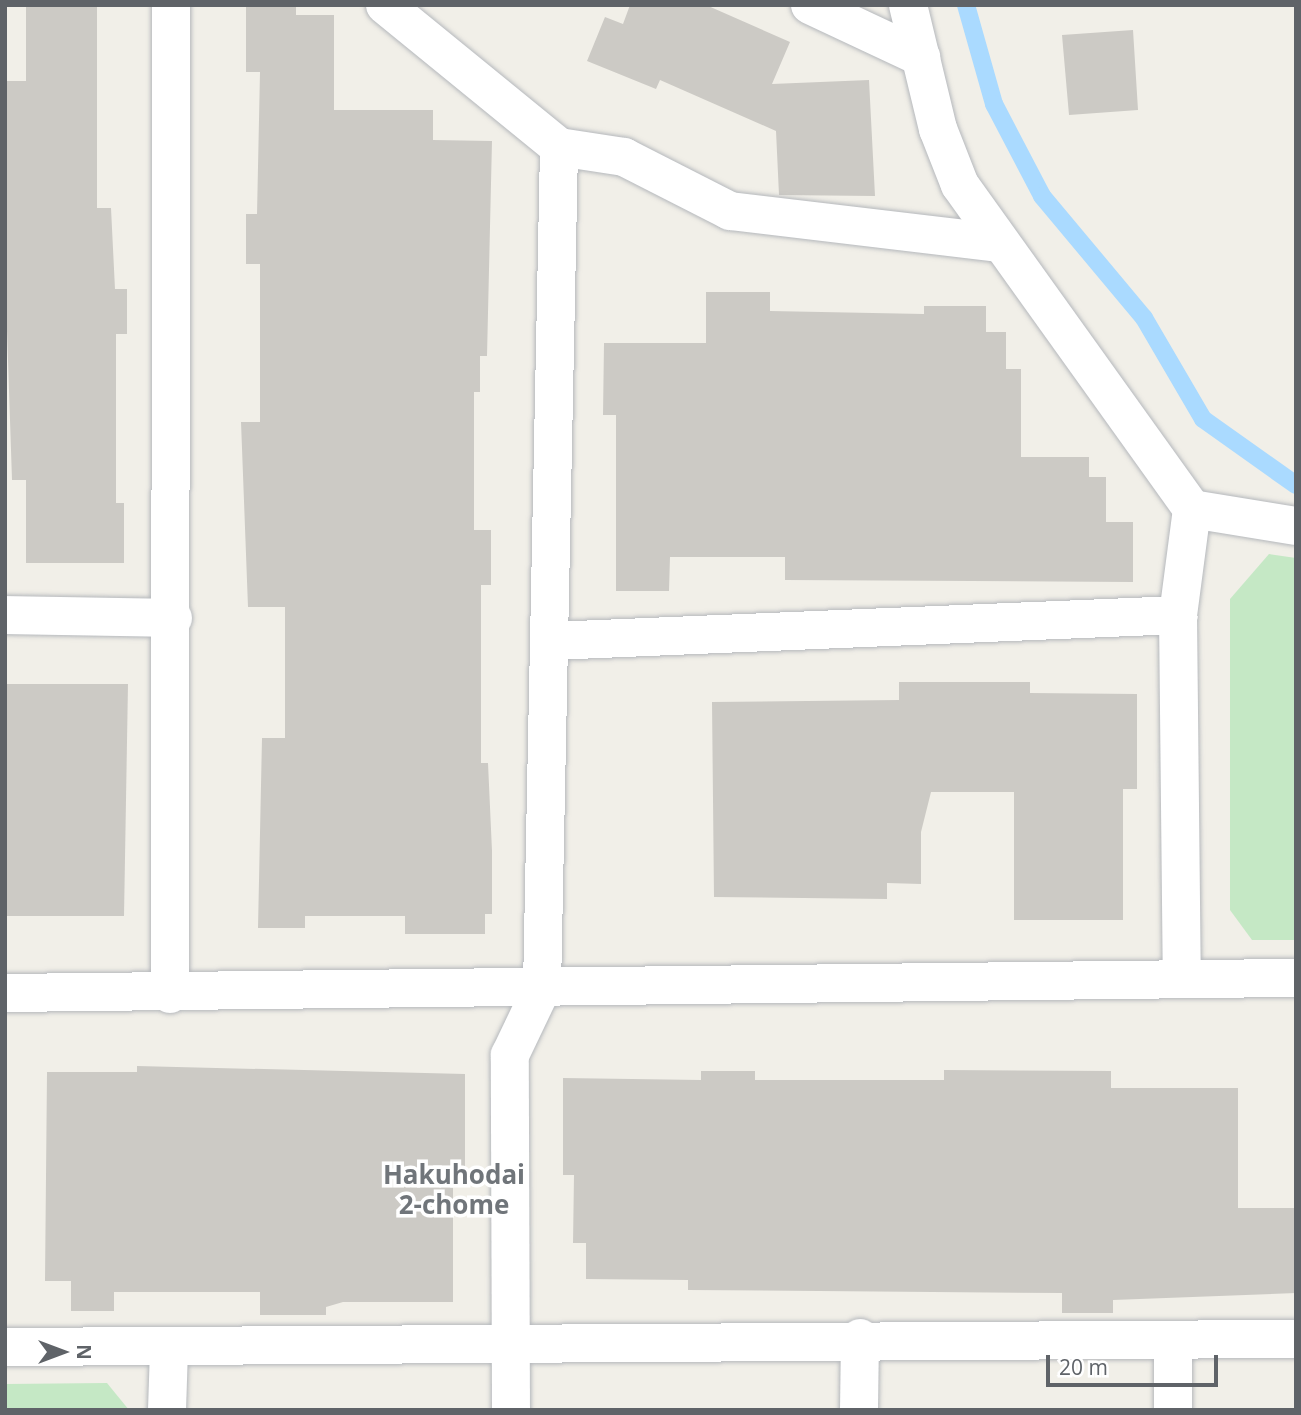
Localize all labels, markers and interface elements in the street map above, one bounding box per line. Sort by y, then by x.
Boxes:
district label: Hakuhodai 2-chome [383,1159,525,1220]
north arrow [28,1317,98,1387]
scale bar [1049,1342,1220,1386]
text: N [71,1344,97,1360]
text: 20 m [1059,1353,1108,1381]

